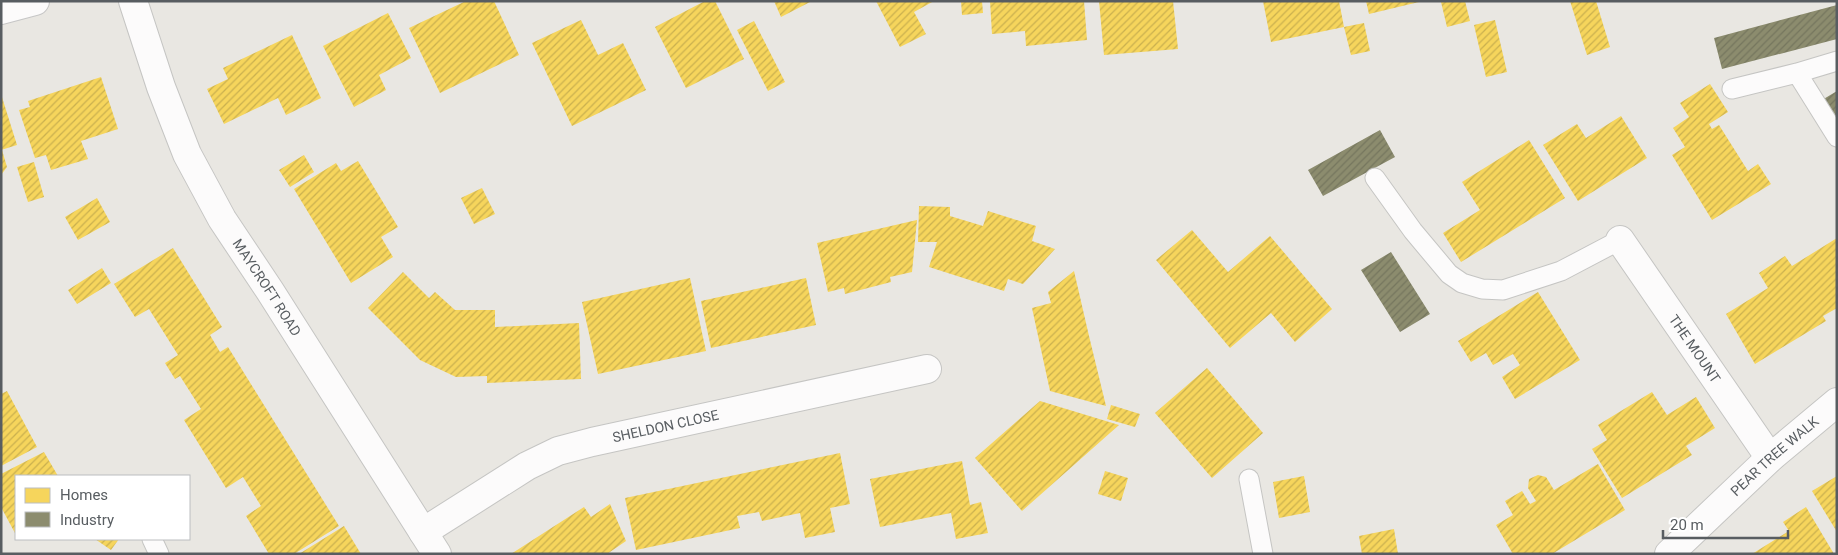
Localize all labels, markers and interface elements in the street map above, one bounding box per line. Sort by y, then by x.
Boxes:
street label: MAYCROFT ROAD [230,236,304,339]
street label: THE MOUNT [1666,312,1724,386]
street label: SHELDON CLOSE [611,407,720,445]
street label: PEAR TREE WALK [1727,413,1822,499]
legend [15,475,190,540]
text: Homes [60,486,108,504]
scale bar [1663,508,1788,540]
text: Industry [60,511,114,529]
text: 20 m [1670,516,1704,534]

